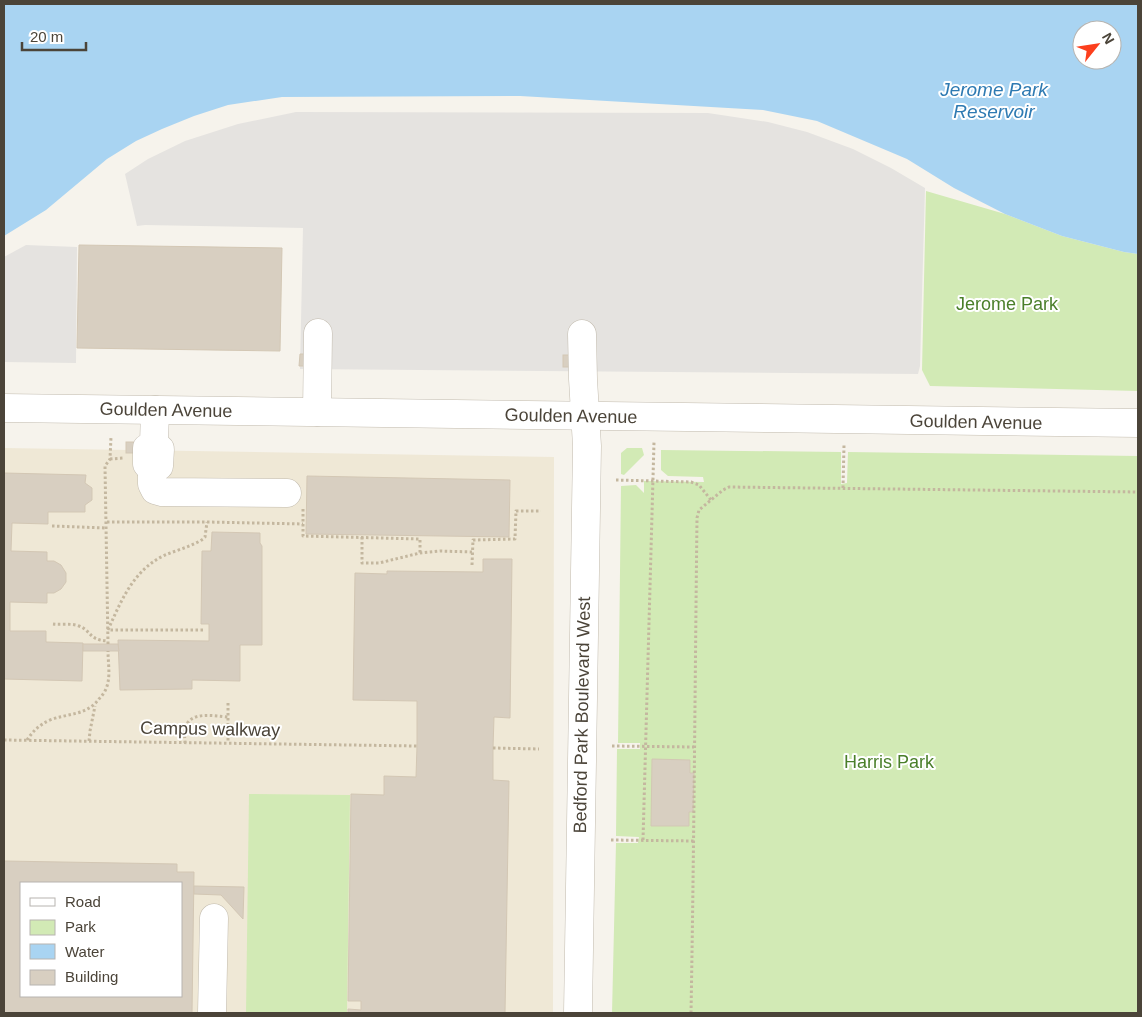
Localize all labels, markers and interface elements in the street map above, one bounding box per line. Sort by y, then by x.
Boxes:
scale bar [22,20,86,52]
north arrow [1072,20,1122,70]
text: 20 m [30,28,63,45]
text: N [1099,30,1118,47]
water label: Jerome Park Reservoir [939,79,1049,122]
park label: Jerome Park [956,294,1059,314]
street label: Goulden Avenue [99,399,233,421]
street label: Goulden Avenue [504,405,638,427]
street label: Goulden Avenue [909,411,1043,433]
street label: Bedford Park Boulevard West [570,596,594,834]
street label: Campus walkway [140,718,280,740]
park label: Harris Park [844,752,935,772]
legend [20,882,182,997]
text: Road [65,893,101,910]
text: Park [65,918,96,935]
text: Water [65,943,104,960]
text: Building [65,968,118,985]

